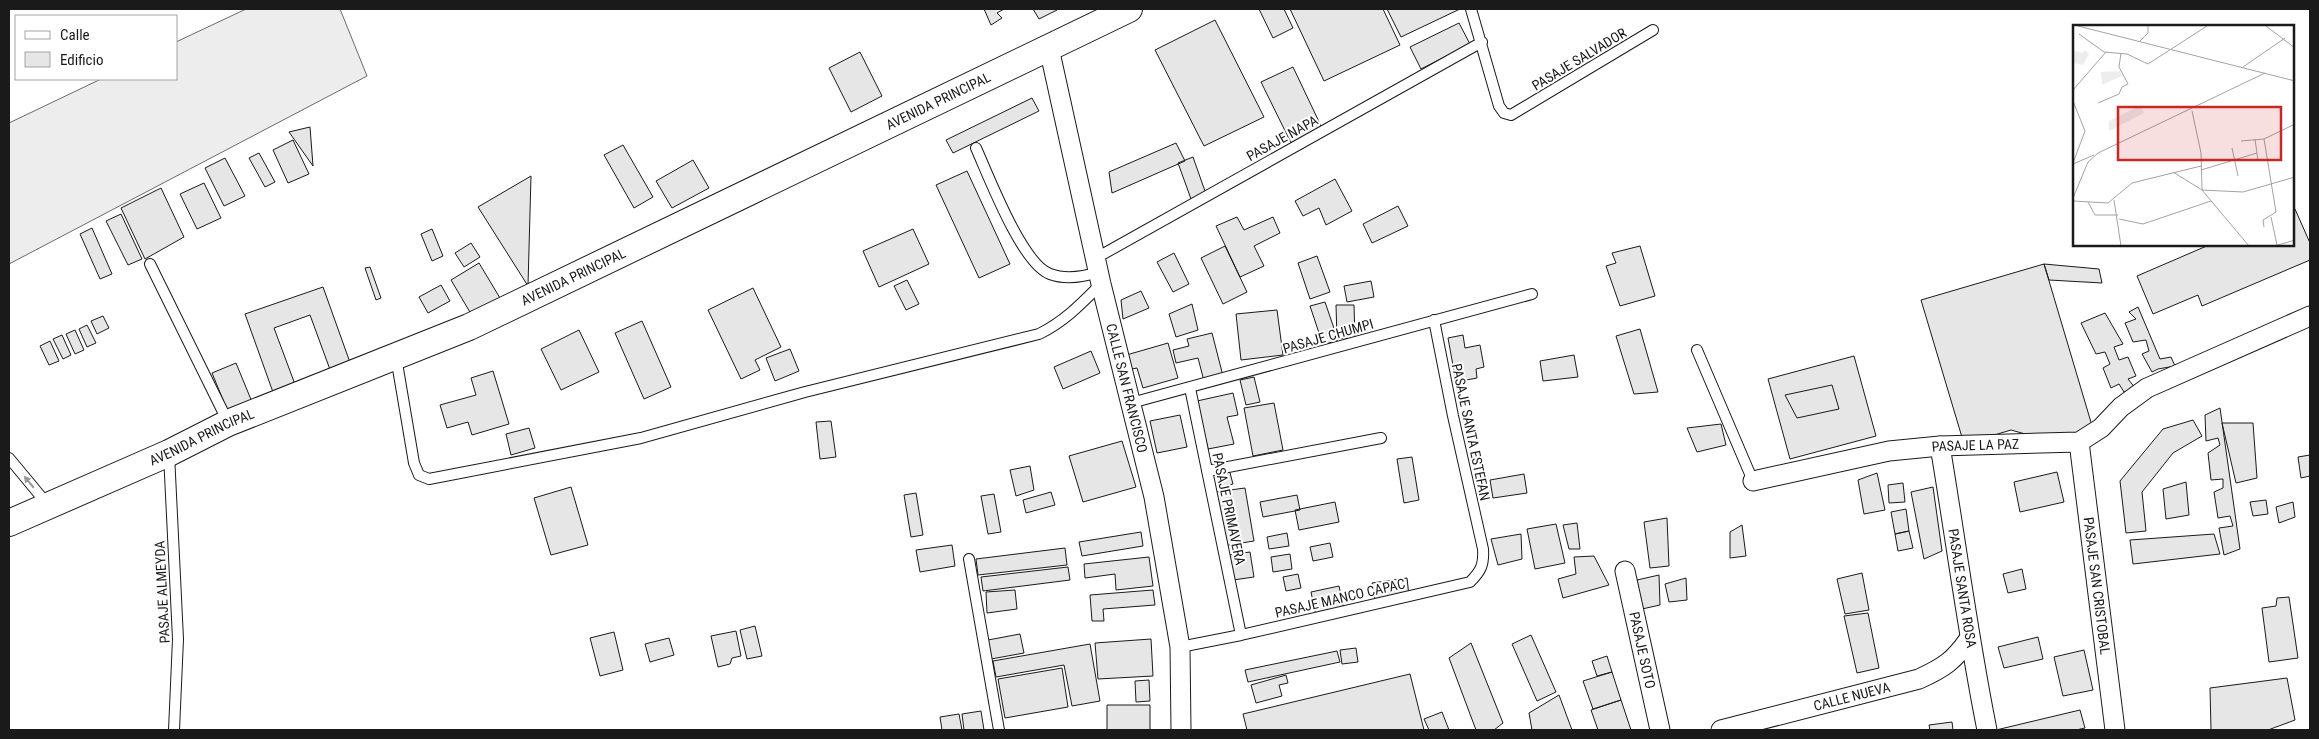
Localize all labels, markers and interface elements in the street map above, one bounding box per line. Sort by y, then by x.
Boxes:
legend [15,15,178,80]
street label: PASAJE SALVADOR [1529,24,1630,93]
inset map [2073,25,2294,246]
text: Calle [60,26,90,44]
text: Edificio [60,51,103,69]
street label: AVENIDA PRINCIPAL [883,69,993,133]
street label: PASAJE NAPA [1244,112,1320,164]
street label: AVENIDA PRINCIPAL [518,245,628,309]
street label: PASAJE CHUMPI [1281,315,1375,357]
street label: CALLE SAN FRANCISCO [1103,322,1151,455]
street label: PASAJE SANTA ESTEFAN [1449,362,1493,502]
street label: AVENIDA PRINCIPAL [147,405,257,469]
street label: PASAJE LA PAZ [1931,436,2019,455]
street label: PASAJE PRIMAVERA [1209,451,1249,567]
one-way arrow [23,476,35,488]
street label: PASAJE SAN CRISTOBAL [2080,516,2114,656]
street label: PASAJE SANTA ROSA [1945,528,1980,649]
street label: PASAJE ALMEYDA [151,540,173,644]
street label: PASAJE MANCO CAPAC [1273,575,1407,621]
street label: PASAJE SOTO [1626,610,1659,690]
street label: CALLE NUEVA [1812,679,1892,714]

